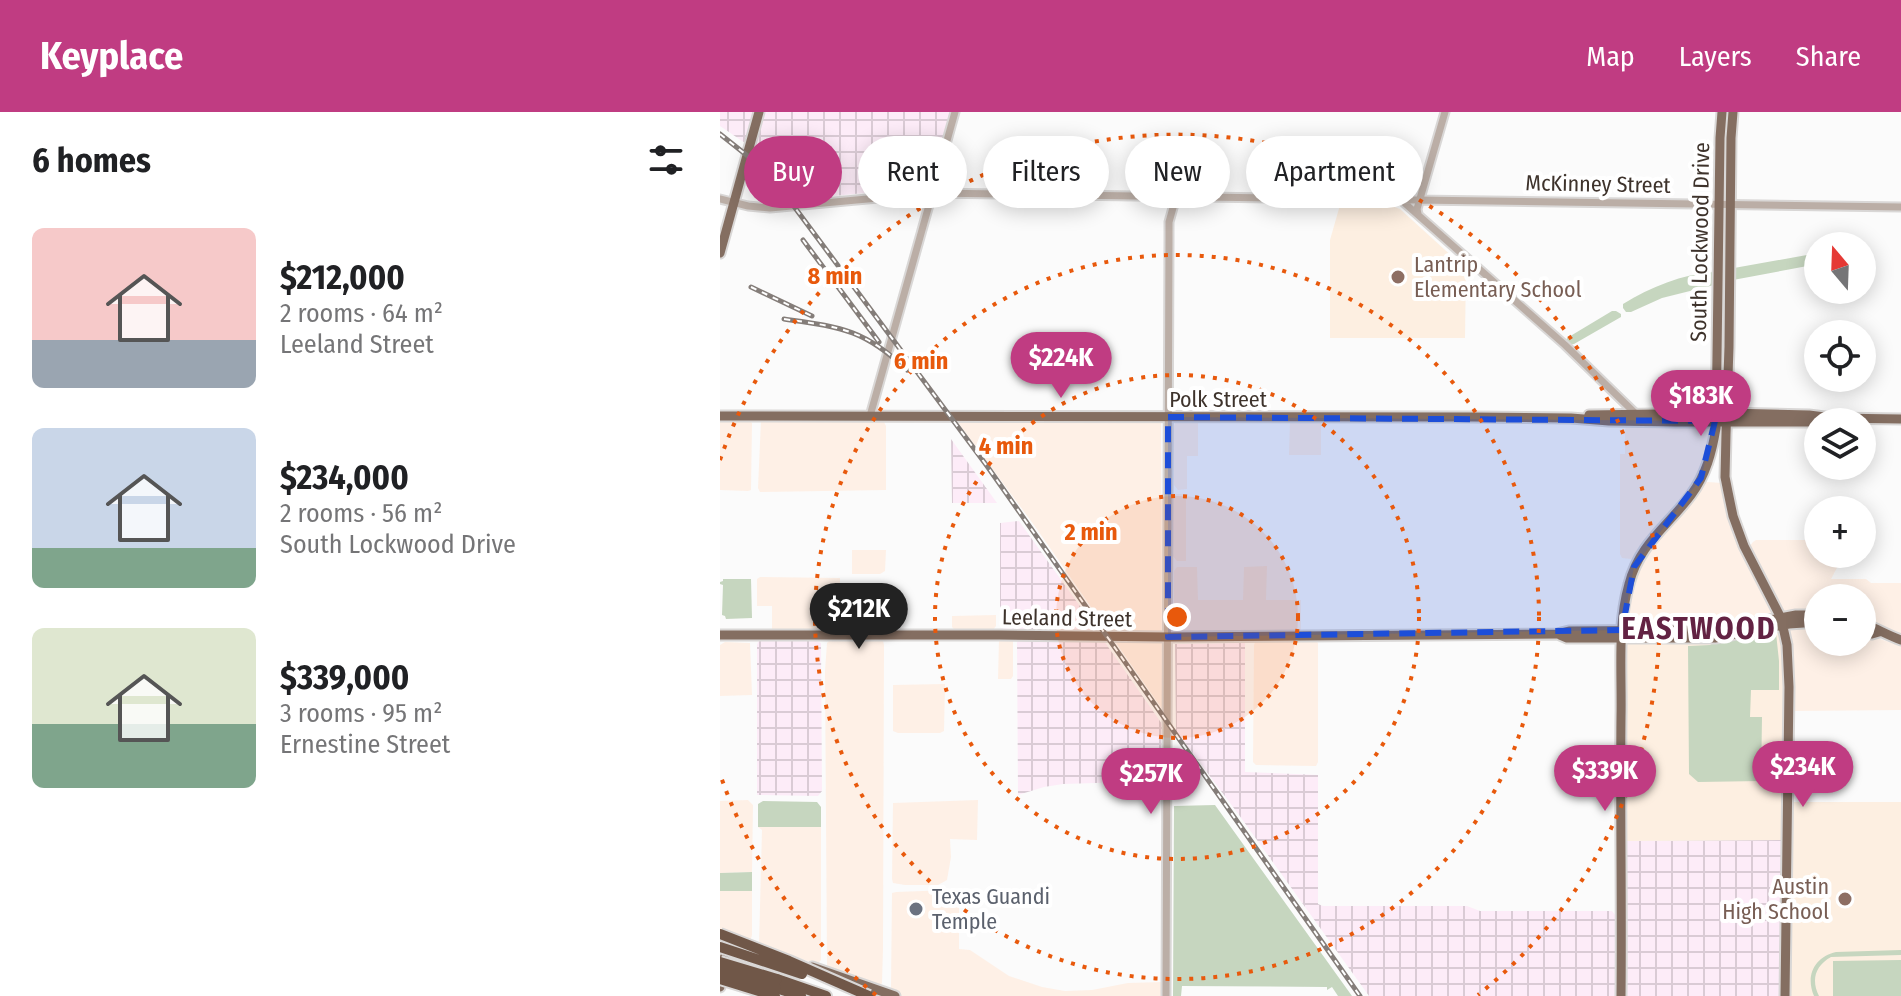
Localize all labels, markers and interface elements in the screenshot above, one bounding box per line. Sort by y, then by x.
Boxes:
text: Keyplace [40,33,183,79]
text: Map [1586,40,1635,73]
text: Layers [1679,40,1752,73]
text: Share [1796,40,1861,73]
chip: Buy [744,136,842,208]
chip: Rent [858,136,967,208]
chip: Filters [983,136,1109,208]
chip: New [1125,136,1230,208]
chip: Apartment [1246,136,1423,208]
icon: filters [644,138,688,182]
text: 6 homes [32,140,151,181]
street label: South Lockwood Drive [1685,142,1715,342]
street label: McKinney Street [1525,169,1672,199]
north arrow [1804,232,1876,304]
map controls [1804,232,1876,656]
place label: Lantrip Elementary School [1414,251,1582,303]
text: $212,000 [280,257,405,298]
icon: home [96,260,192,356]
text: 8 min [808,262,862,290]
marker: Lantrip Elementary School [1389,268,1407,286]
text: 2 rooms · 64 m² [280,298,443,329]
button: locate [1804,320,1876,392]
text: Leeland Street [280,329,434,360]
pin: $224K [1005,332,1117,400]
text: $224K [1029,342,1093,373]
text: 6 min [894,347,948,375]
pin: $183K [1645,370,1757,438]
text: $183K [1669,380,1733,411]
street label: Polk Street [1169,386,1268,413]
button: layers [1804,408,1876,480]
text: 4 min [979,432,1033,460]
text: $234,000 [280,457,409,498]
icon: home [96,460,192,556]
button: + [1804,496,1876,568]
text: 2 rooms · 56 m² [280,498,442,529]
text: 2 min [1063,518,1118,546]
text: South Lockwood Drive [280,529,516,560]
pin: $212K [803,583,915,651]
button: − [1804,584,1876,656]
text: $212K [828,593,890,624]
street label: Leeland Street [1002,603,1133,633]
centre of rings [1163,603,1191,631]
district label: EASTWOOD [1622,611,1776,647]
text: $339,000 [280,657,409,698]
icon: home [96,660,192,756]
text: 3 rooms · 95 m² [280,698,442,729]
text: Ernestine Street [280,729,450,760]
pin: $234K [1747,741,1859,809]
pin: $339K [1549,745,1661,813]
pin: $257K [1095,748,1207,816]
text: $234K [1770,751,1836,782]
text: $339K [1572,755,1638,786]
text: $257K [1119,758,1183,789]
place label: Austin High School [1722,873,1829,925]
place label: Texas Guandi Temple [932,883,1050,935]
marker: Austin High School [1836,890,1854,908]
marker: Texas Guandi Temple [907,900,925,918]

